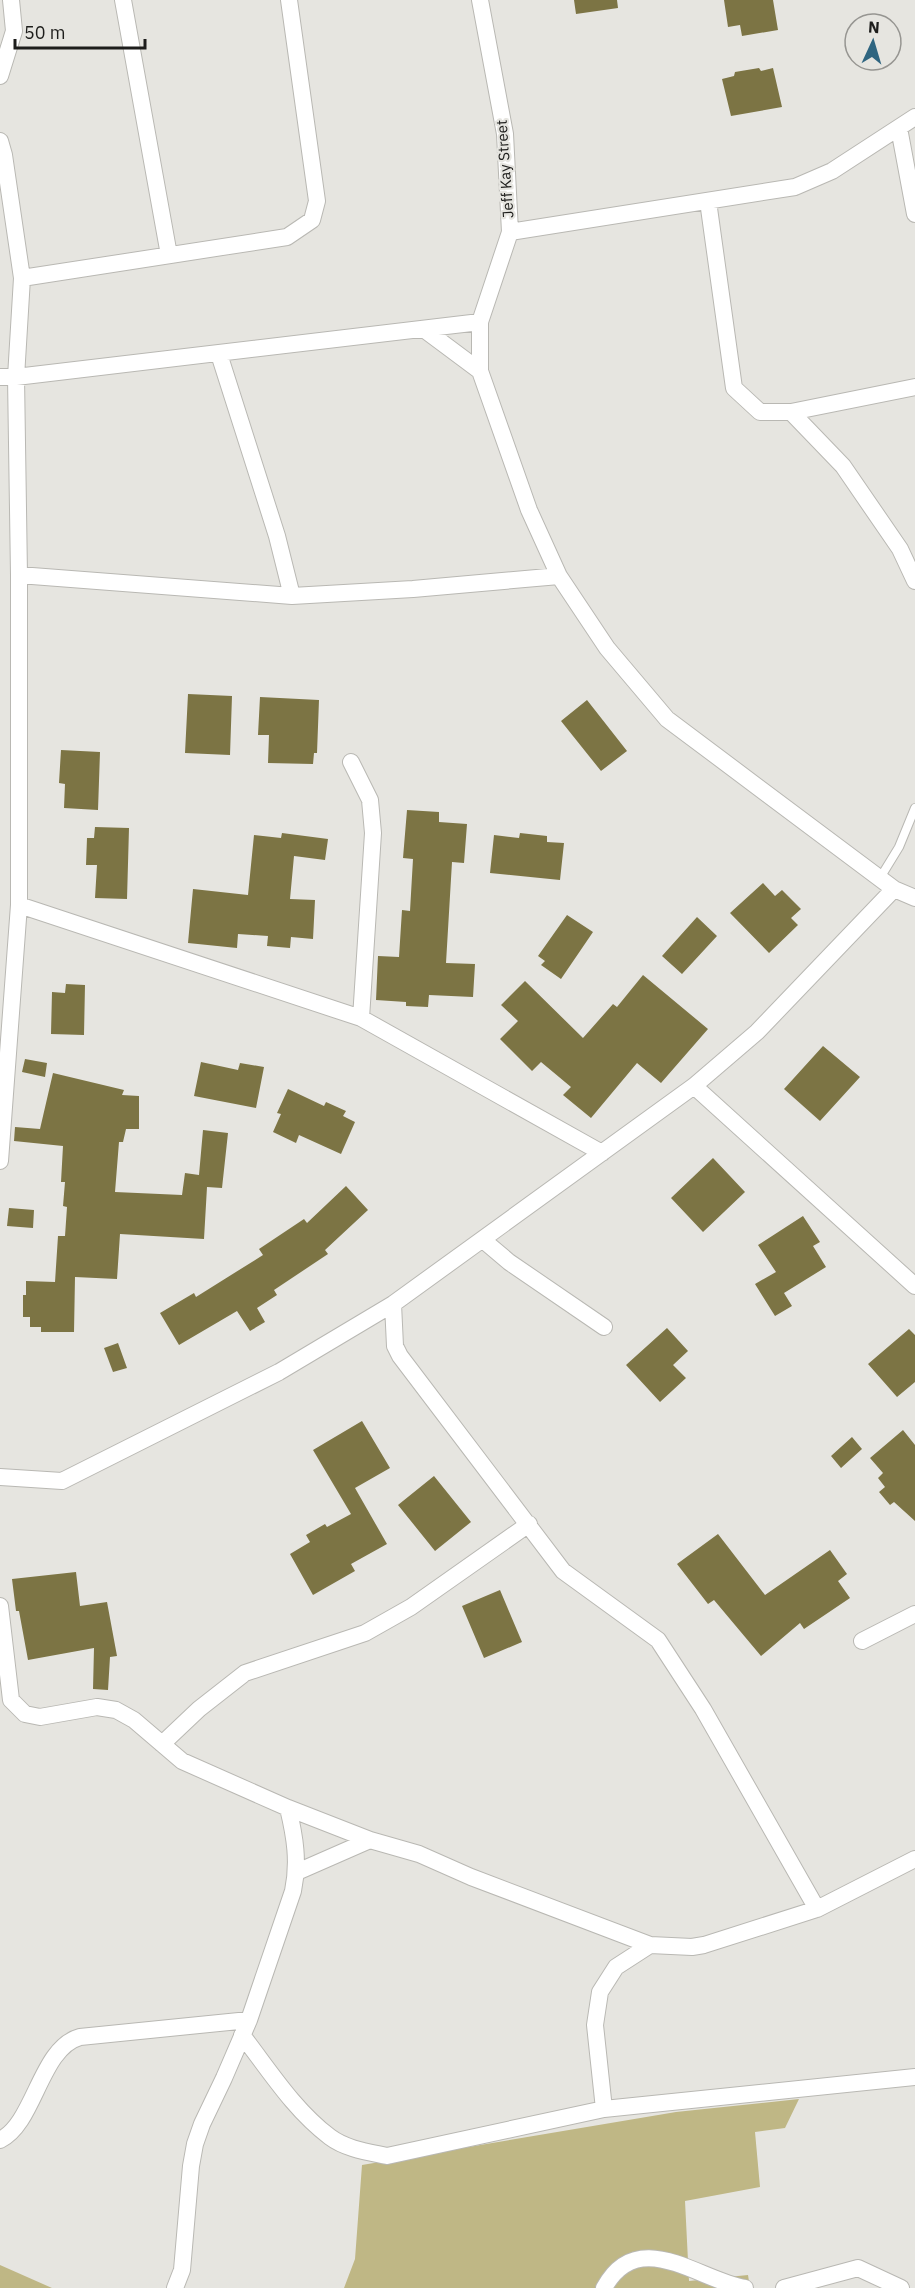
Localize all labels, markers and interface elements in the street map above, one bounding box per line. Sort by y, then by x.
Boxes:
scale bar [15,12,146,50]
north arrow [843,12,903,72]
text: N [868,17,881,37]
text: 50 m [24,21,66,44]
street label: Jeff Kay Street [492,119,517,219]

